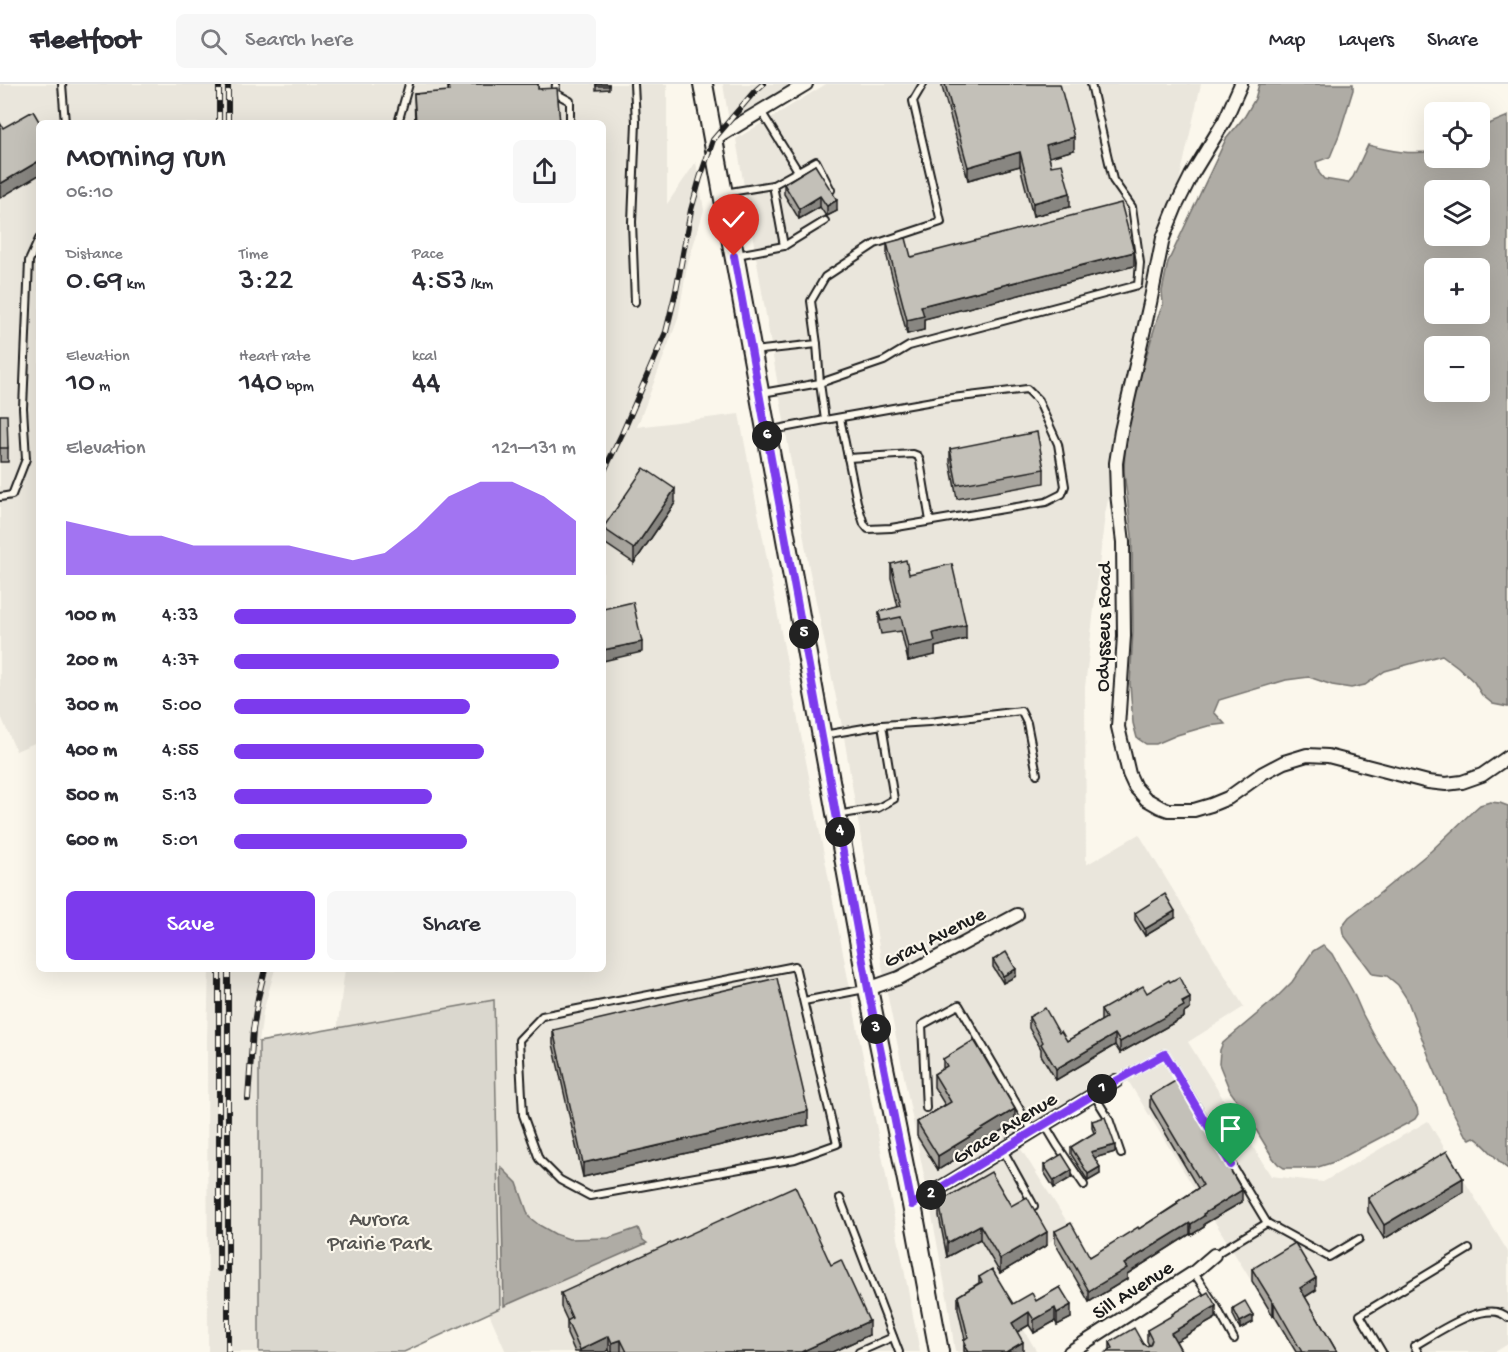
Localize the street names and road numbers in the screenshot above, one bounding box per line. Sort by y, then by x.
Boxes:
street label: Odysseus Road [1092,560,1119,692]
street label: Gray Avenue [881,902,992,975]
street label: Grace Avenue [949,1087,1064,1172]
street label: Sill Avenue [1089,1256,1180,1327]

